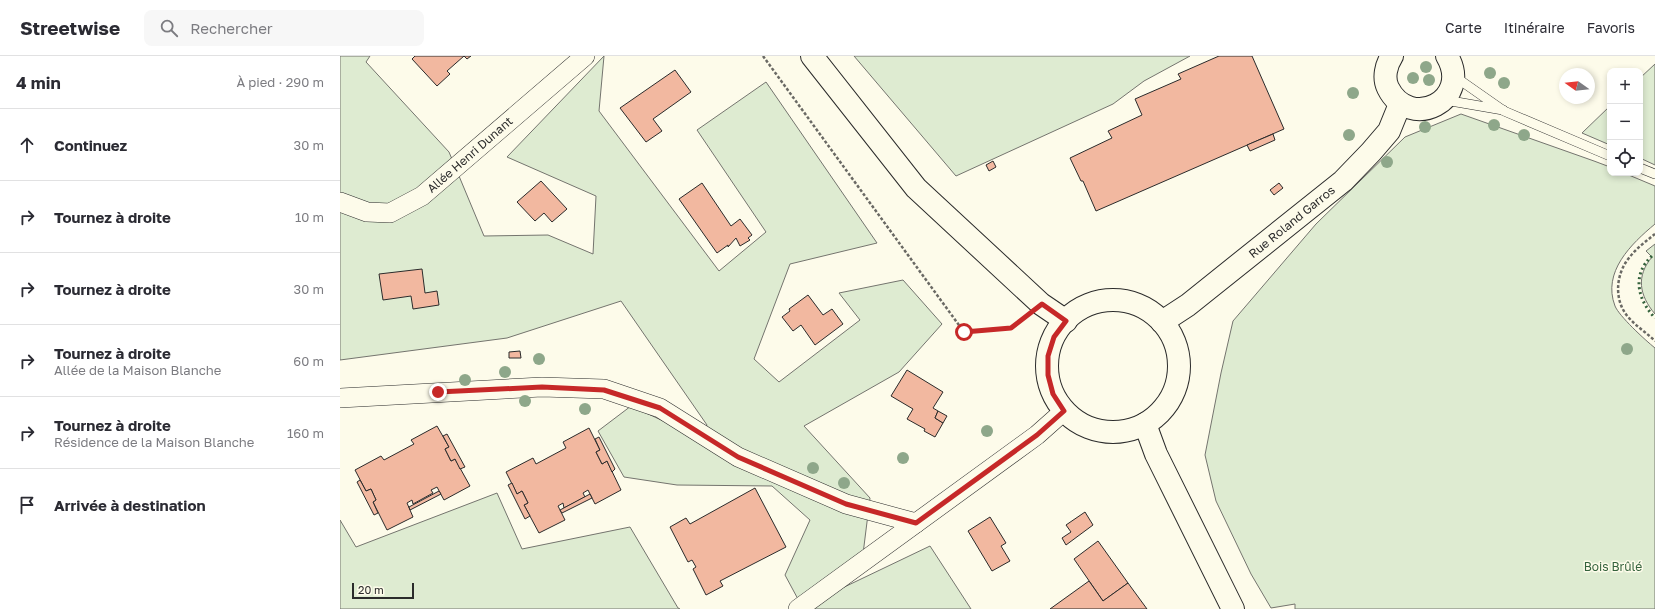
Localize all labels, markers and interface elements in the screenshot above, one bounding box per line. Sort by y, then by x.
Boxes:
search box [144,10,424,46]
text: Streetwise [20,16,120,39]
icon: search [158,17,180,39]
text: Rechercher [190,19,273,37]
text: Carte [1445,19,1482,36]
text: Itinéraire [1504,19,1565,36]
text: Favoris [1587,19,1635,36]
north arrow [1559,68,1595,104]
map controls [1607,68,1643,176]
button: + [1607,68,1643,104]
text: 4 min [16,72,61,93]
text: À pied · 290 m [236,74,324,90]
button: − [1607,104,1643,140]
street label: Allée Henri Dunant [424,113,516,196]
icon: ahead [16,134,38,156]
text: Continuez [54,136,127,154]
text: 30 m [294,137,324,153]
button: locate [1607,140,1643,176]
street label: Rue Roland Garros [1245,182,1338,261]
icon: right [16,206,38,228]
text: Tournez à droite [54,208,171,226]
text: 10 m [295,209,324,225]
icon: right [16,278,38,300]
text: Tournez à droite [54,280,171,298]
text: 30 m [294,281,324,297]
route start [955,323,973,341]
text: Tournez à droite [54,344,171,362]
icon: right [16,350,38,372]
text: 60 m [293,353,324,369]
text: Allée de la Maison Blanche [54,362,221,378]
route end [429,383,447,401]
text: Tournez à droite [54,416,171,434]
icon: right [16,422,38,444]
text: 160 m [287,425,324,441]
text: Résidence de la Maison Blanche [54,434,254,450]
icon: arrive [16,494,38,516]
text: Arrivée à destination [54,496,206,514]
park label: Bois Brûlé [1584,559,1642,574]
scale bar [352,581,414,600]
text: 20 m [358,583,384,596]

